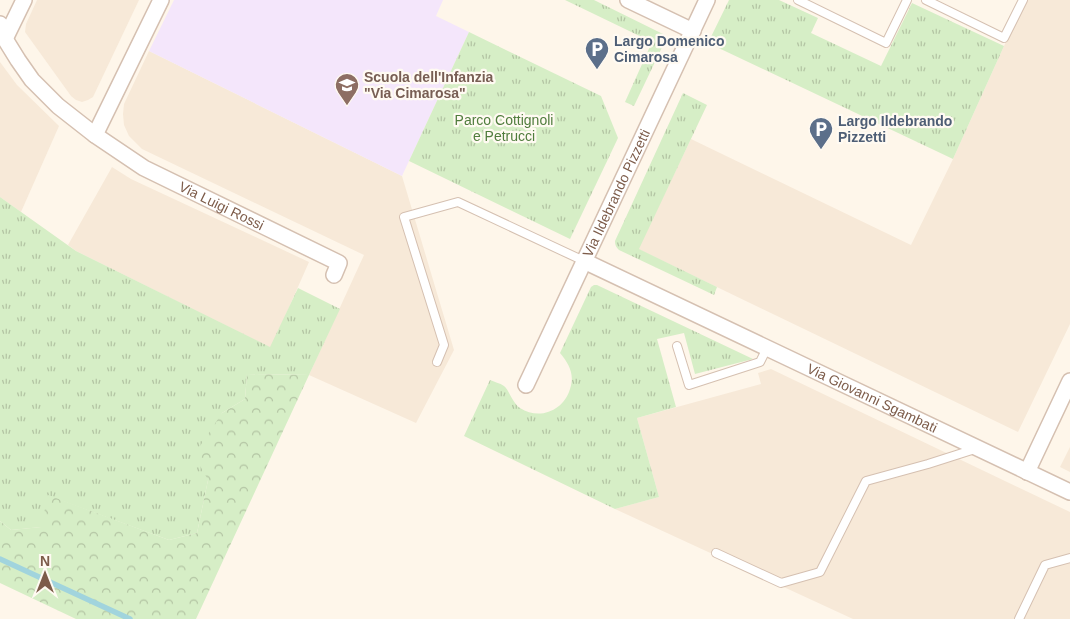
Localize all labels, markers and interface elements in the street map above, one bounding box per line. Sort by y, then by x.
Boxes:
place label: Largo Domenico Cimarosa [614,33,724,65]
parking icon: Largo Domenico Cimarosa [584,36,610,70]
place label: Scuola dell'Infanzia "Via Cimarosa" [364,69,494,101]
school or university icon: Scuola dell'Infanzia "Via Cimarosa" [334,72,360,106]
park label: Parco Cottignoli e Petrucci [455,112,553,144]
place label: Largo Ildebrando Pizzetti [838,113,952,145]
parking icon: Largo Ildebrando Pizzetti [808,116,834,150]
street label: Via Ildebrando Pizzetti [579,127,653,260]
street label: Via Luigi Rossi [176,178,267,233]
street label: Via Giovanni Sgambati [804,360,940,436]
north arrow [20,549,70,599]
text: N [40,553,50,569]

